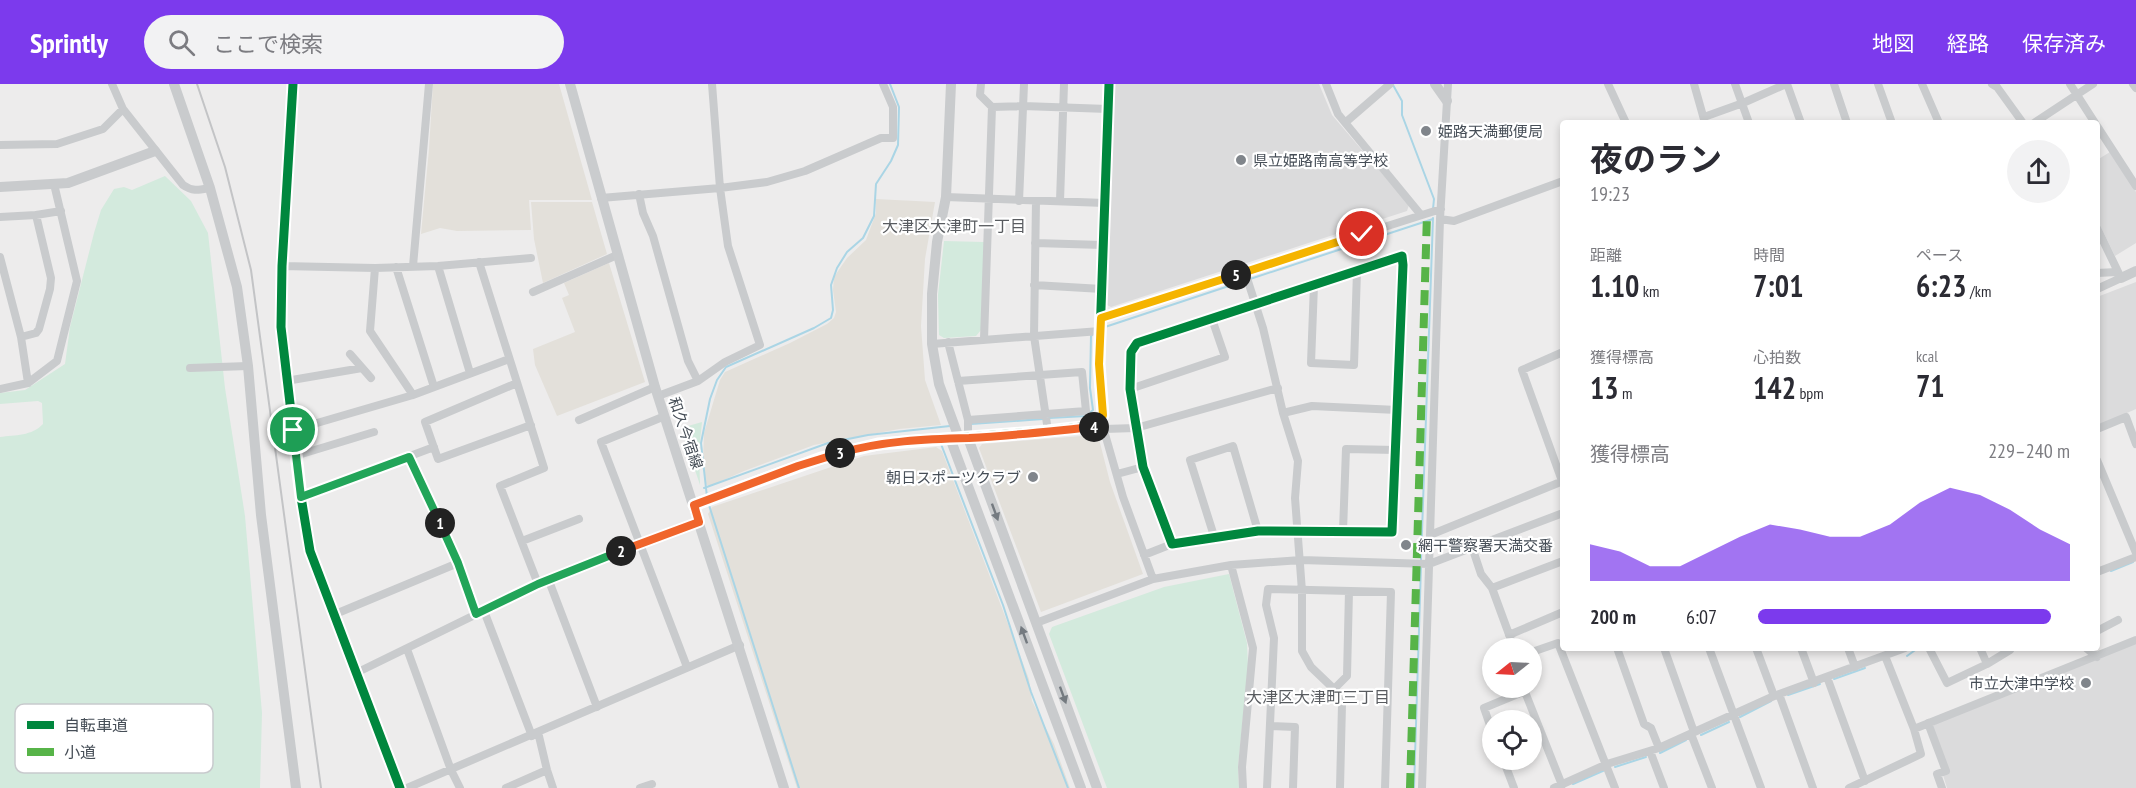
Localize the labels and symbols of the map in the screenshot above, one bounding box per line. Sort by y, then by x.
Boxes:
place label: 姫路天満郵便局 [1438,122,1543,141]
marker: 姫路天満郵便局 [1419,124,1433,138]
place label: 県立姫路南高等学校 [1253,151,1388,170]
marker: 県立姫路南高等学校 [1234,153,1248,167]
pin [1336,208,1387,259]
district label: 大津区大津町一丁目 [882,216,1026,236]
pin: 5 [1221,260,1251,290]
street label: 和久今宿線 [665,394,707,472]
pin [267,404,318,455]
pin: 4 [1079,412,1109,442]
pin: 3 [825,438,855,468]
place label: 朝日スポーツクラブ [886,468,1021,487]
marker: 朝日スポーツクラブ [1026,470,1040,484]
one-way arrow [991,503,1000,521]
pin: 1 [425,508,455,538]
pin: 2 [606,536,636,566]
place label: 網干警察署天満交番 [1418,536,1553,555]
marker: 網干警察署天満交番 [1399,538,1413,552]
one-way arrow [1018,626,1028,644]
north arrow [1482,638,1542,698]
place label: 市立大津中学校 [1969,674,2074,693]
marker: 市立大津中学校 [2079,676,2093,690]
one-way arrow [1058,686,1068,704]
district label: 大津区大津町三丁目 [1246,687,1390,707]
legend [15,704,213,773]
text: 自転車道 [64,715,128,735]
text: 小道 [64,742,96,762]

